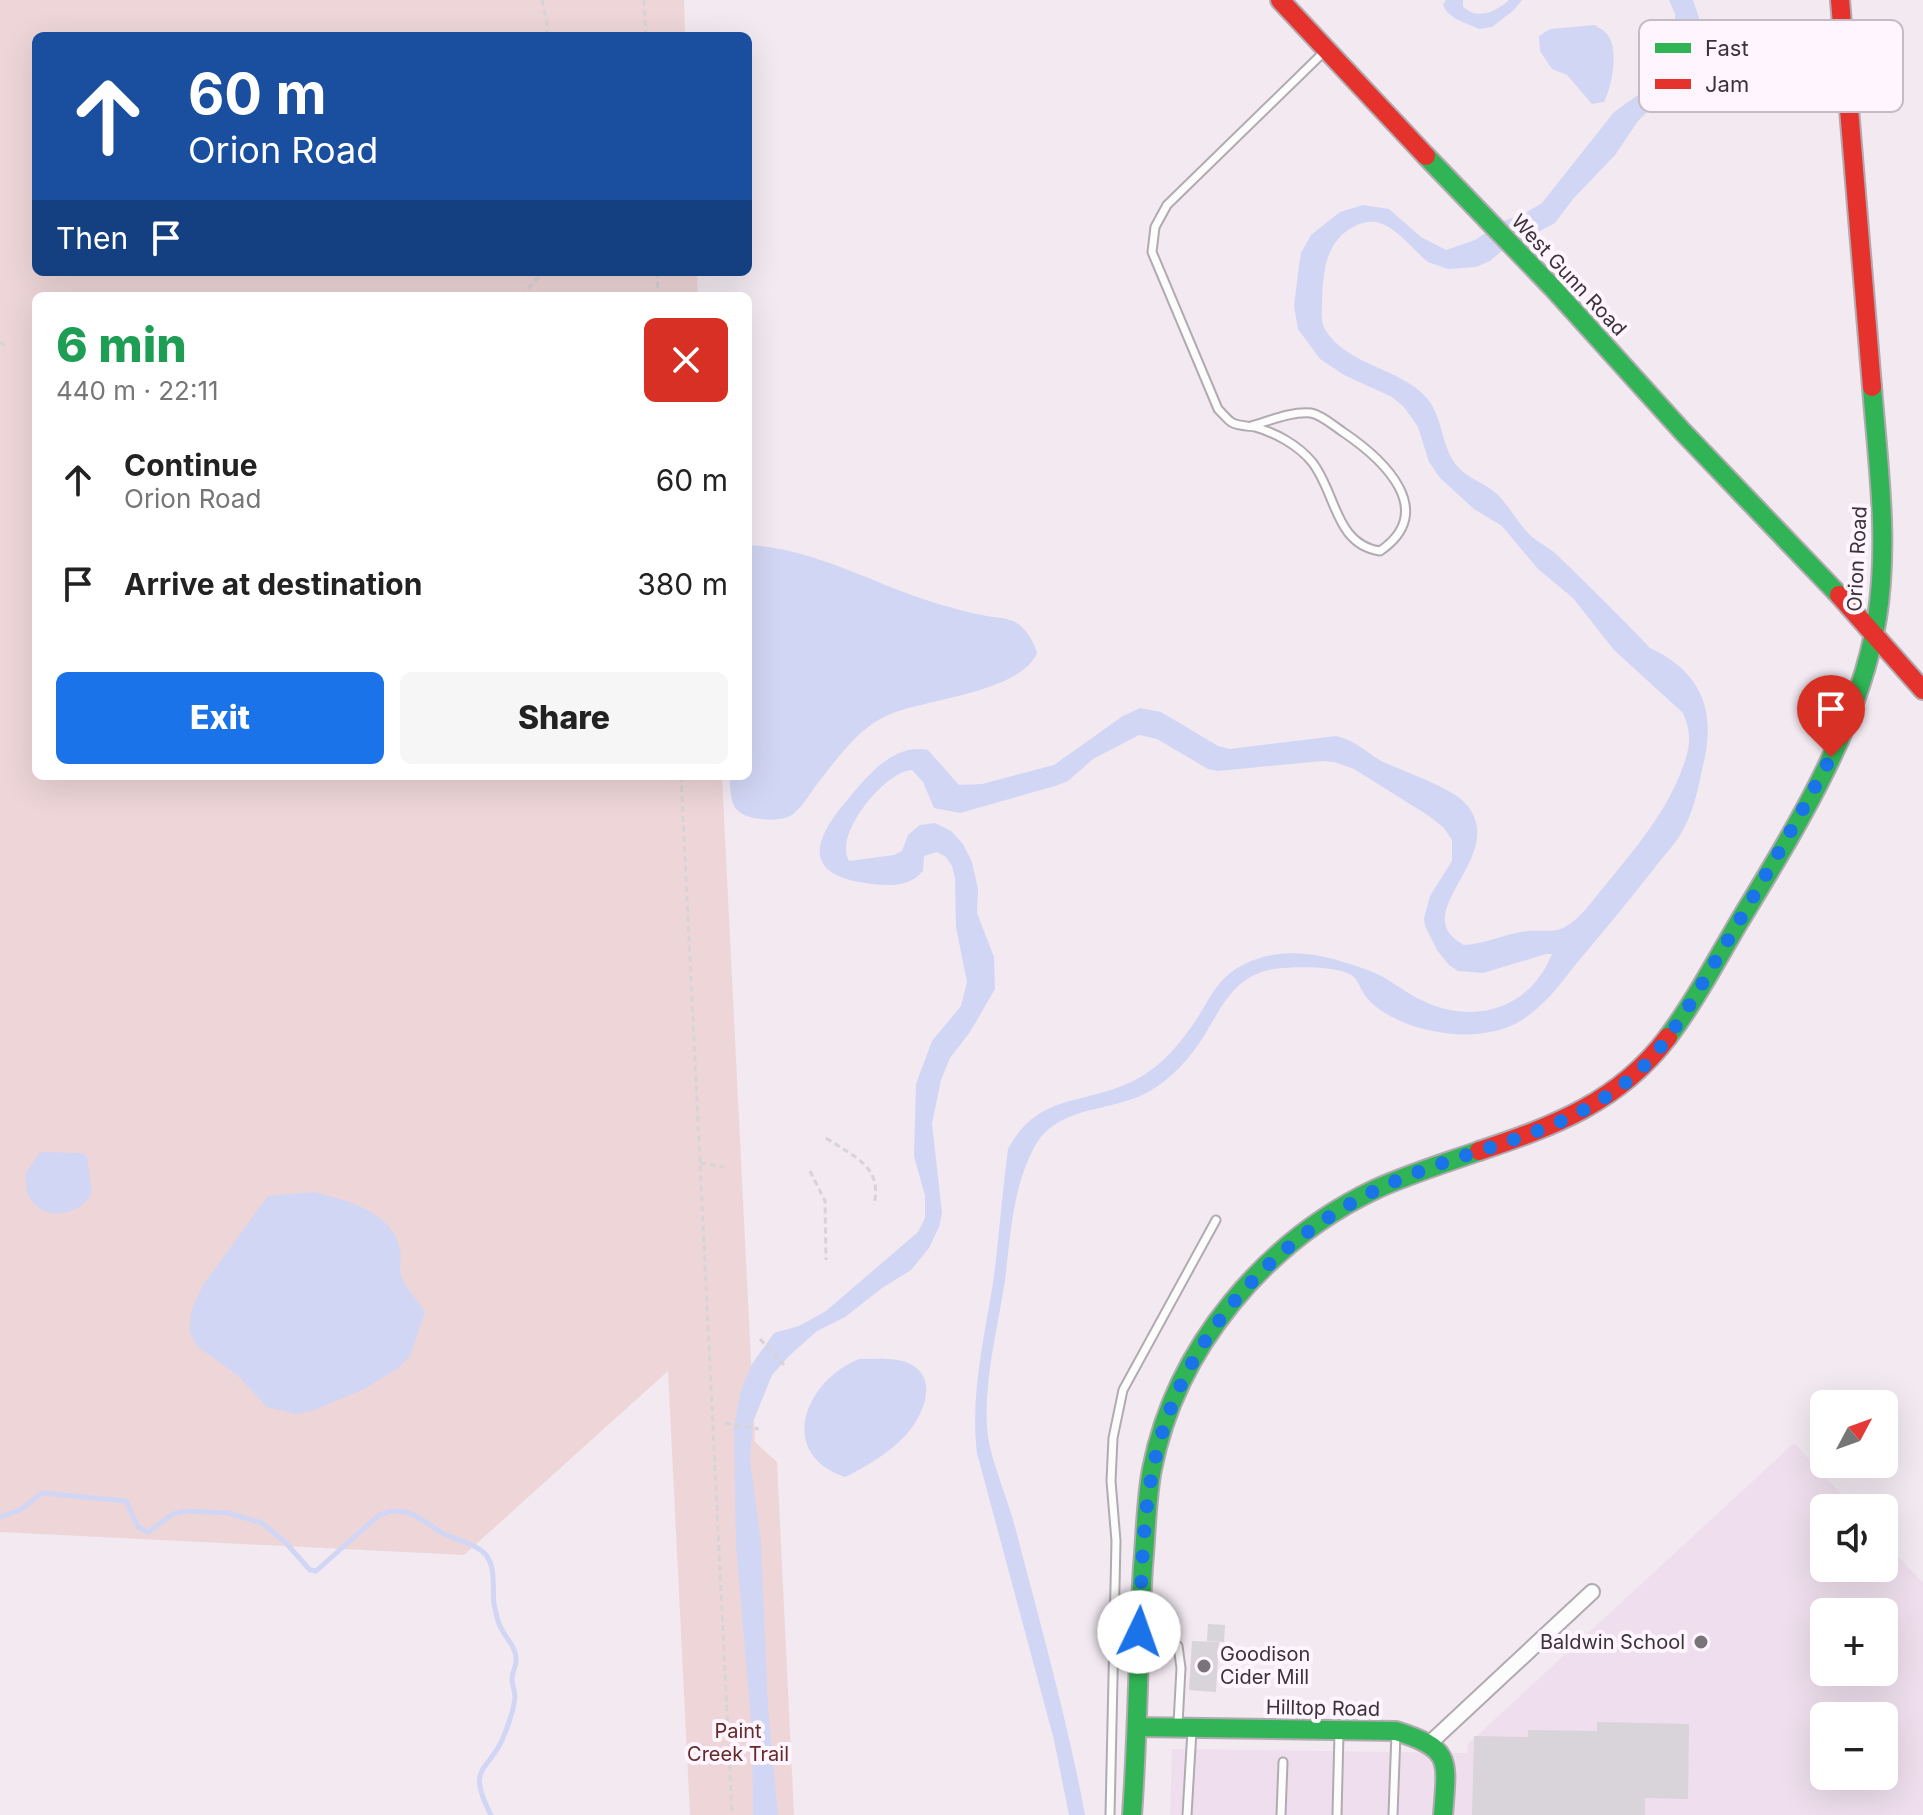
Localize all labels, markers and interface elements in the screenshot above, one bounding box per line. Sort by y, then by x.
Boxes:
legend [1639,20,1903,112]
text: Fast [1705,35,1749,61]
text: 60 m [188,60,327,128]
icon: ahead [56,64,160,168]
text: Jam [1705,71,1749,97]
text: Orion Road [188,128,378,172]
street label: West Gunn Road [1507,209,1631,341]
icon: arrive [144,216,188,260]
text: Then [56,220,128,256]
text: 6 min [56,315,187,374]
button: close [644,318,728,402]
text: 440 m · 22:11 [56,375,219,406]
text: Continue [124,447,258,483]
icon: ahead [56,458,100,502]
text: 60 m [656,462,728,498]
text: Orion Road [124,483,261,514]
street label: Orion Road [1842,506,1872,612]
icon: arrive [56,562,100,606]
text: Arrive at destination [124,566,422,602]
text: 380 m [637,566,728,602]
button: Exit [56,672,384,764]
button: Share [400,672,728,764]
pin [1797,675,1865,757]
icon: arrive [1809,687,1853,731]
north arrow [1810,1390,1898,1478]
map controls [1810,1390,1898,1790]
button: sound [1810,1494,1898,1582]
position arrow [1097,1590,1181,1674]
button: + [1810,1598,1898,1686]
place label: Baldwin School [1540,1630,1685,1654]
marker: Baldwin School [1692,1633,1710,1651]
place label: Goodison Cider Mill [1220,1642,1310,1689]
marker: Goodison Cider Mill [1195,1657,1213,1675]
street label: Hilltop Road [1266,1695,1380,1721]
button: − [1810,1702,1898,1790]
park label: Paint Creek Trail [687,1719,789,1766]

